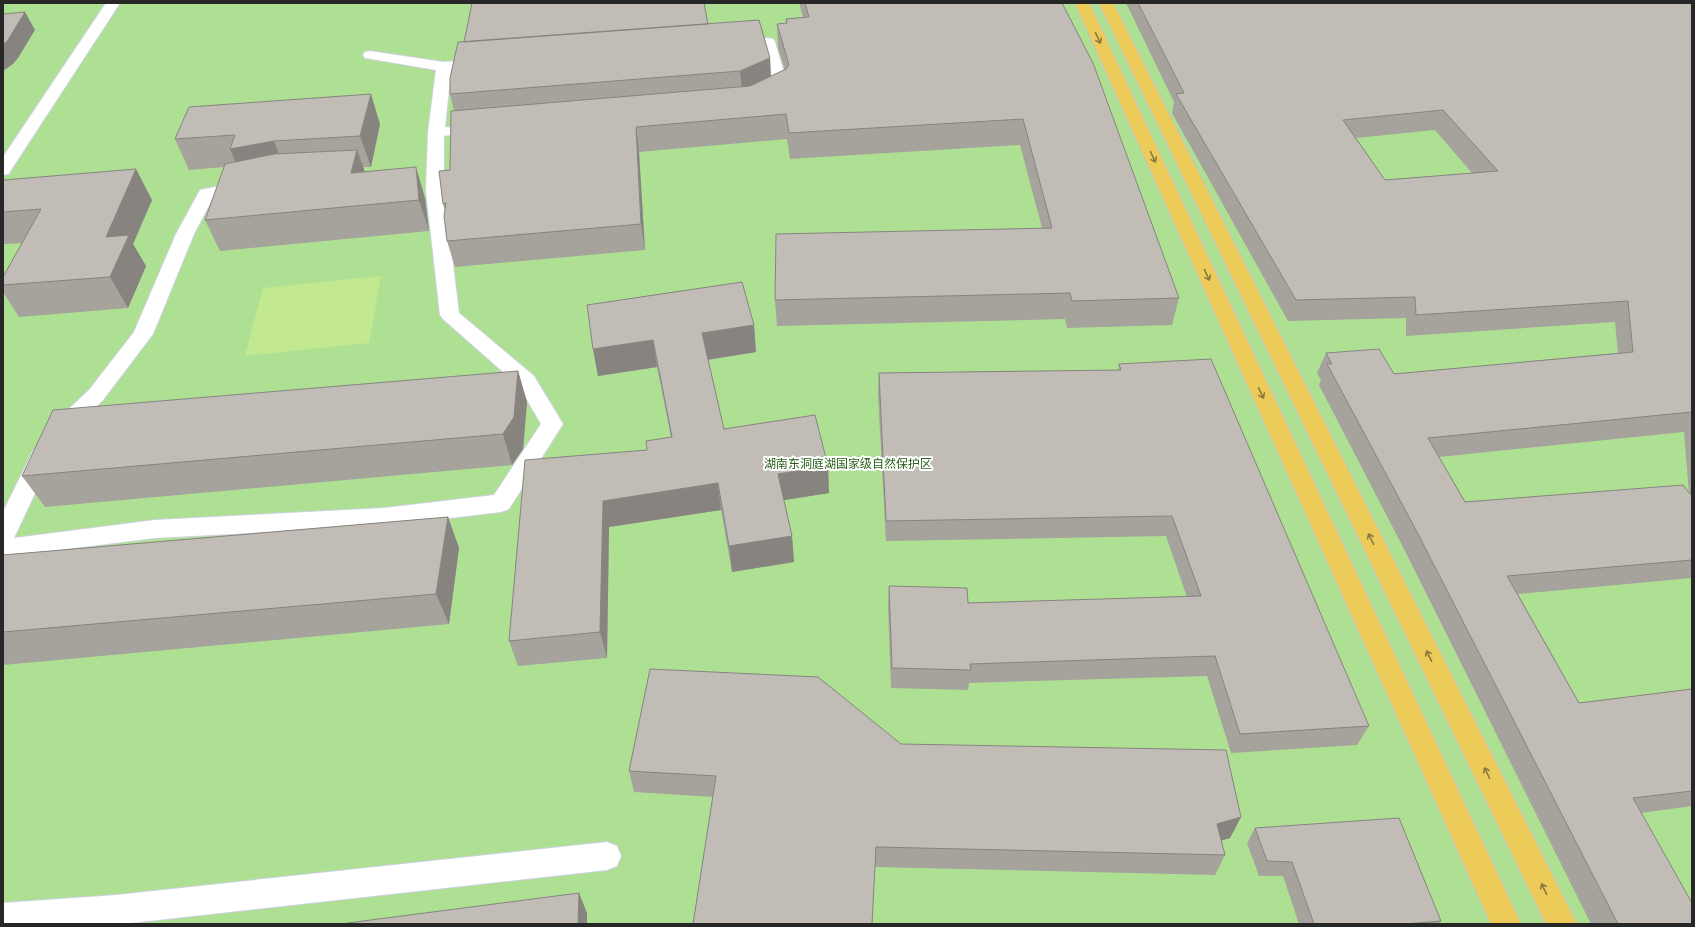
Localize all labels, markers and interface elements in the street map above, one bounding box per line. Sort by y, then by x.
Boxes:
one-way arrow [1095,32,1103,44]
one-way arrow [1150,150,1157,162]
one-way arrow [1204,268,1211,280]
one-way arrow [1258,386,1265,398]
park label: 湖南东洞庭湖国家级自然保护区 [764,456,932,472]
one-way arrow [1367,534,1374,546]
one-way arrow [1425,650,1432,662]
one-way arrow [1483,767,1490,779]
one-way arrow [1540,883,1547,895]

